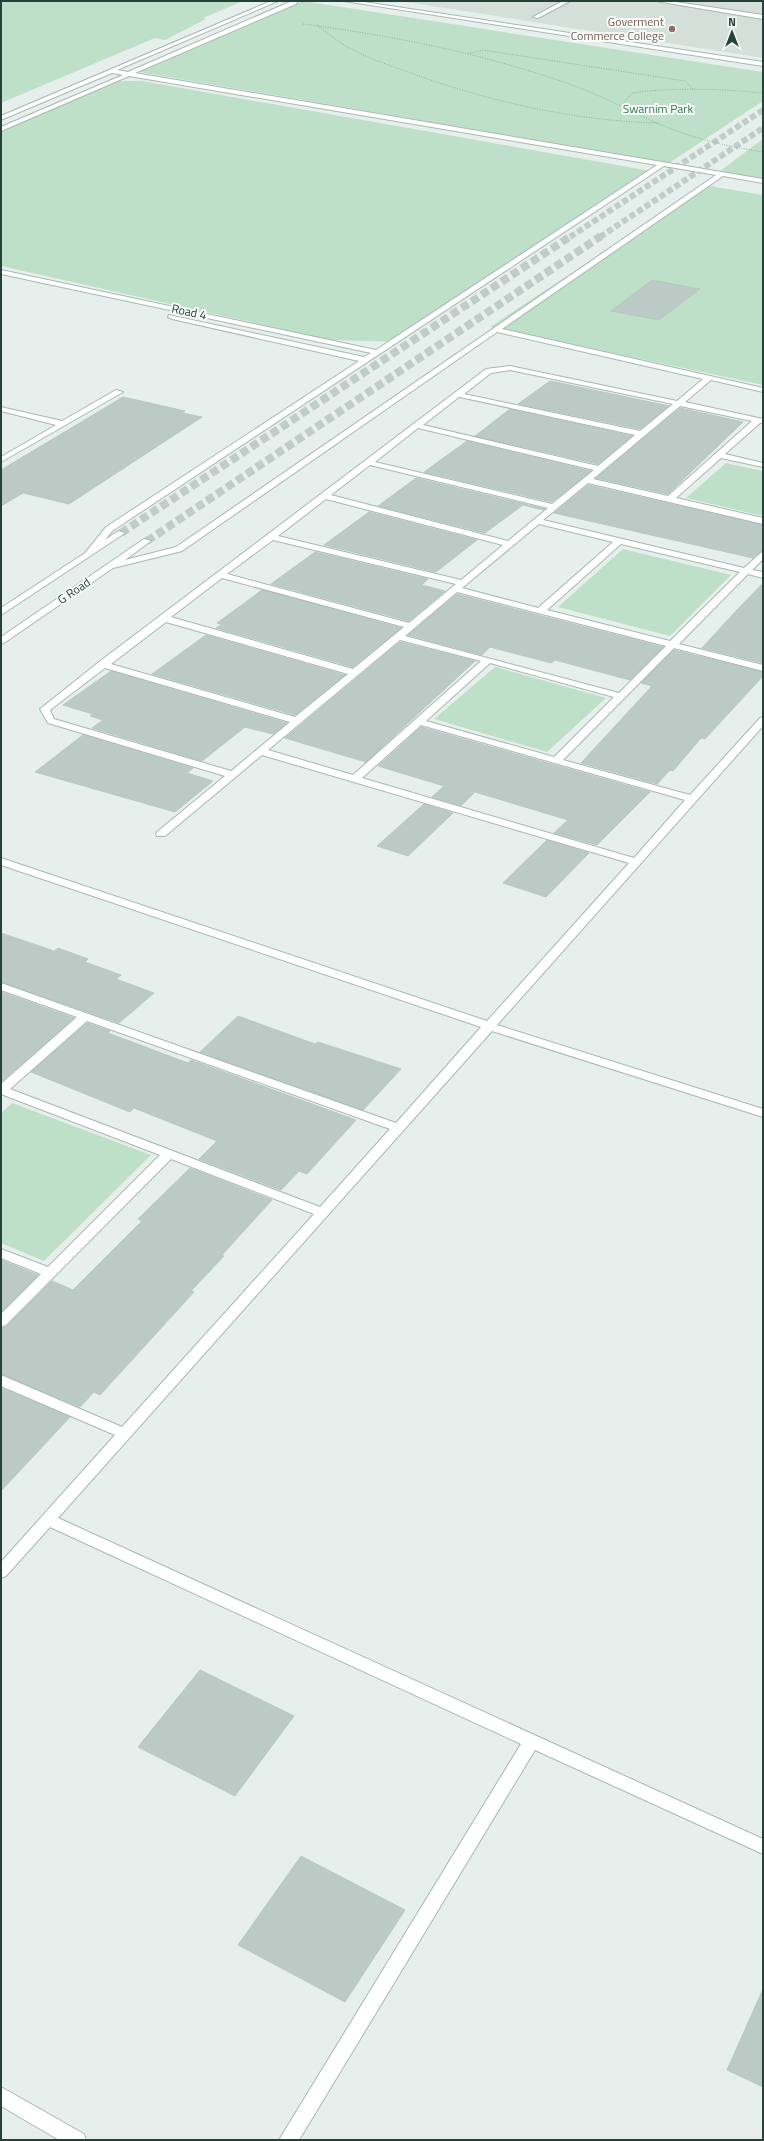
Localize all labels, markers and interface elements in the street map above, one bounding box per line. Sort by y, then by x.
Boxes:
place label: Goverment Commerce College [571,12,665,45]
north arrow [712,12,752,52]
text: N [728,14,736,30]
marker: Goverment Commerce College [667,24,677,34]
park label: Swarnim Park [623,99,693,118]
street label: Road 4 [170,299,209,325]
street label: G Road [53,573,94,609]

